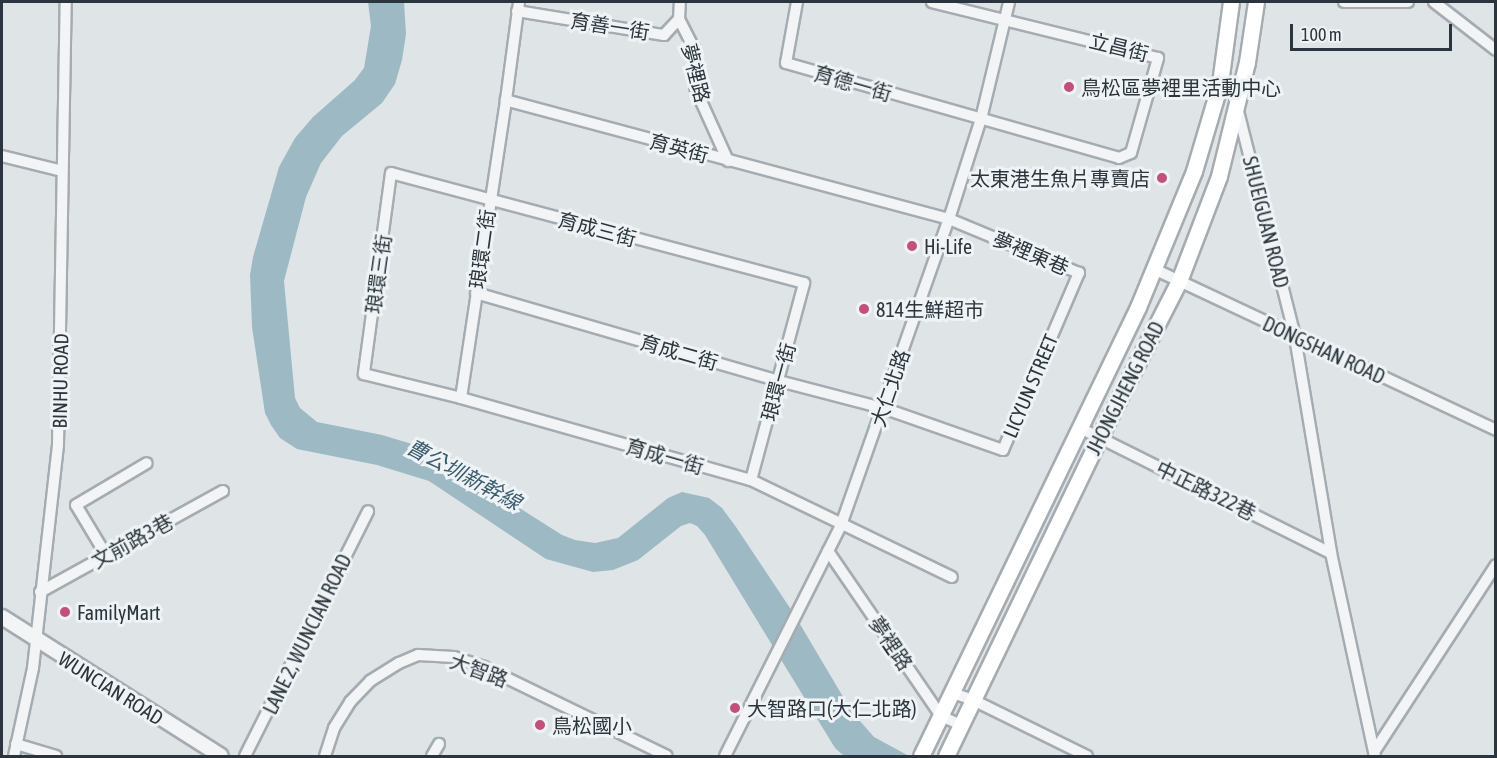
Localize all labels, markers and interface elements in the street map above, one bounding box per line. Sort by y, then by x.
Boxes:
street label: 育善一街 [569,8,651,44]
scale bar [1293,12,1455,50]
text: 100 m [1301,24,1342,45]
street label: 立昌街 [1087,28,1151,66]
street label: 夢裡路 [677,41,715,105]
street label: 育德一街 [811,60,895,106]
place label: 鳥松區夢裡里活動中心 [1081,75,1281,99]
marker: 鳥松區夢裡里活動中心 [1062,80,1076,94]
street label: 育英街 [647,129,711,167]
street label: SHUEIGUAN ROAD [1238,154,1294,290]
place label: 太東港生魚片專賣店 [970,166,1150,190]
marker: 太東港生魚片專賣店 [1155,171,1169,185]
street label: 育成三街 [555,207,639,251]
street label: 琅環二街 [465,208,499,290]
street label: 夢裡東巷 [989,226,1073,280]
street label: 琅環三街 [361,233,395,315]
place label: Hi-Life [924,234,972,258]
marker: Hi-Life [905,239,919,253]
place label: 814生鮮超市 [876,297,984,321]
marker: 814生鮮超市 [857,302,871,316]
street label: DONGSHAN ROAD [1259,311,1389,389]
street label: JHONGJHENG ROAD [1081,317,1169,459]
street label: 育成二街 [637,329,721,375]
street label: LICYUN STREET [997,331,1063,441]
street label: BINHU ROAD [47,333,73,429]
street label: 琅環一街 [756,340,800,424]
street label: 大仁北路 [866,346,914,430]
water label: 曹公圳新幹線 [402,433,526,515]
street label: 育成一街 [623,433,707,479]
street label: 中正路322巷 [1152,455,1260,525]
street label: 文前路3巷 [87,509,177,573]
street label: LANE 2, WUNCIAN ROAD [258,550,356,718]
place label: FamilyMart [77,600,160,624]
marker: FamilyMart [58,605,72,619]
street label: 夢裡路 [864,611,918,675]
street label: WUNCIAN ROAD [54,646,168,730]
street label: 大智路 [447,648,511,692]
place label: 大智路口(大仁北路) [747,696,917,720]
marker: 大智路口(大仁北路) [728,701,742,715]
place label: 鳥松國小 [552,713,632,737]
marker: 鳥松國小 [533,718,547,732]

